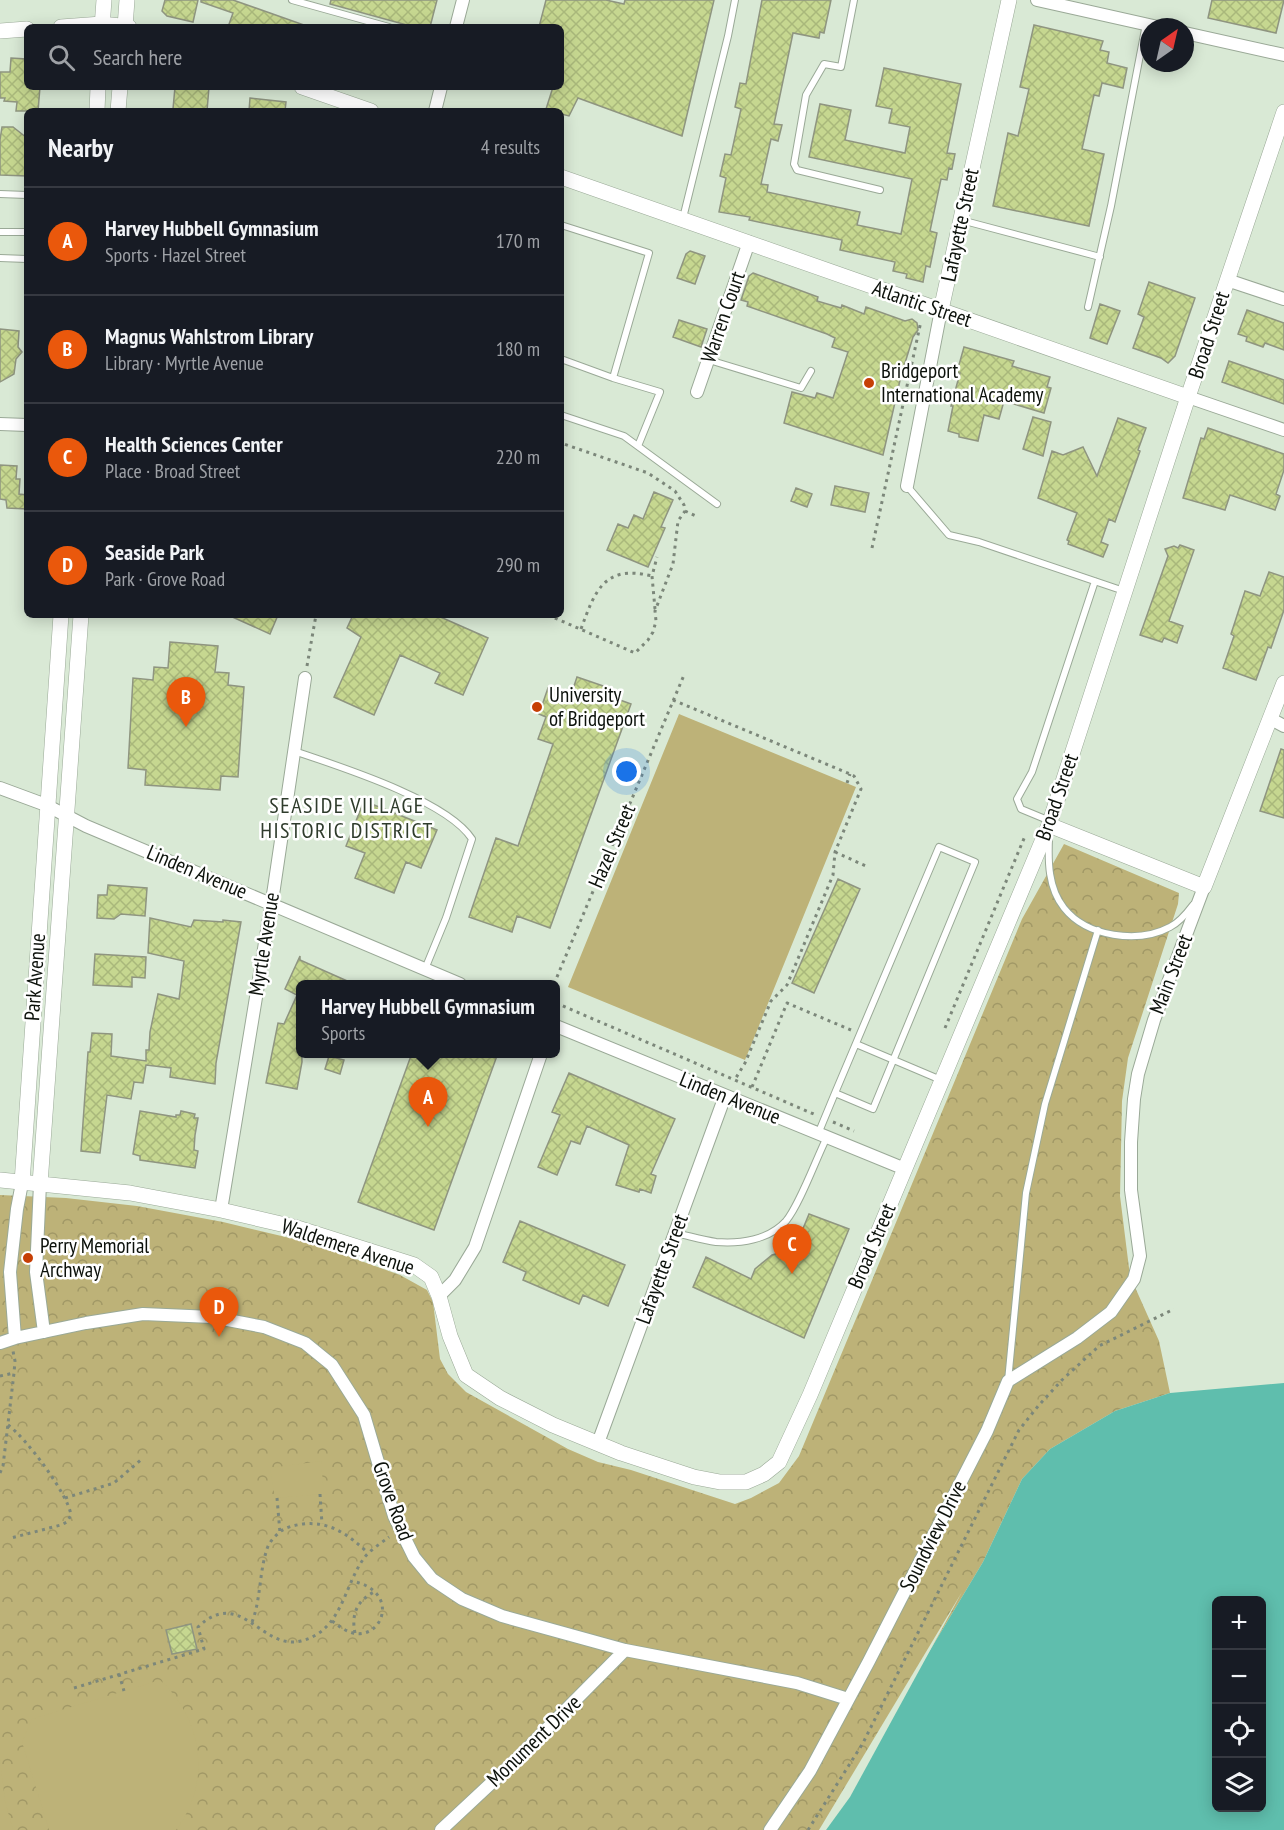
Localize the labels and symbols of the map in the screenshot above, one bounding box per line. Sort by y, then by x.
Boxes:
north arrow [1140,18,1194,72]
street label: Lafayette Street [934,166,985,284]
street label: Warren Court [694,267,751,366]
street label: Atlantic Street [869,274,976,333]
street label: Broad Street [1182,288,1235,382]
place label: Bridgeport International Academy [881,357,1044,408]
marker: Bridgeport International Academy [862,376,876,390]
pin: B [166,678,206,727]
place label: University of Bridgeport [549,681,645,732]
marker: University of Bridgeport [530,700,544,714]
street label: Broad Street [1029,750,1084,844]
your location [612,757,641,786]
district label: SEASIDE VILLAGE HISTORIC DISTRICT [260,791,434,844]
street label: Hazel Street [582,800,641,892]
street label: Linden Avenue [143,838,251,905]
street label: Myrtle Avenue [242,891,285,997]
street label: Main Street [1143,930,1198,1018]
street label: Park Avenue [18,932,51,1022]
street label: Linden Avenue [676,1065,785,1130]
pin: A [408,1078,448,1127]
street label: Broad Street [842,1199,902,1293]
street label: Lafayette Street [629,1210,694,1328]
street label: Waldemere Avenue [278,1212,418,1281]
pin: C [772,1224,812,1274]
place label: Perry Memorial Archway [40,1232,149,1283]
marker: Perry Memorial Archway [21,1251,35,1265]
pin: D [200,1288,238,1337]
street label: Grove Road [367,1458,420,1544]
street label: Soundview Drive [893,1476,972,1596]
street label: Monument Drive [481,1689,586,1792]

